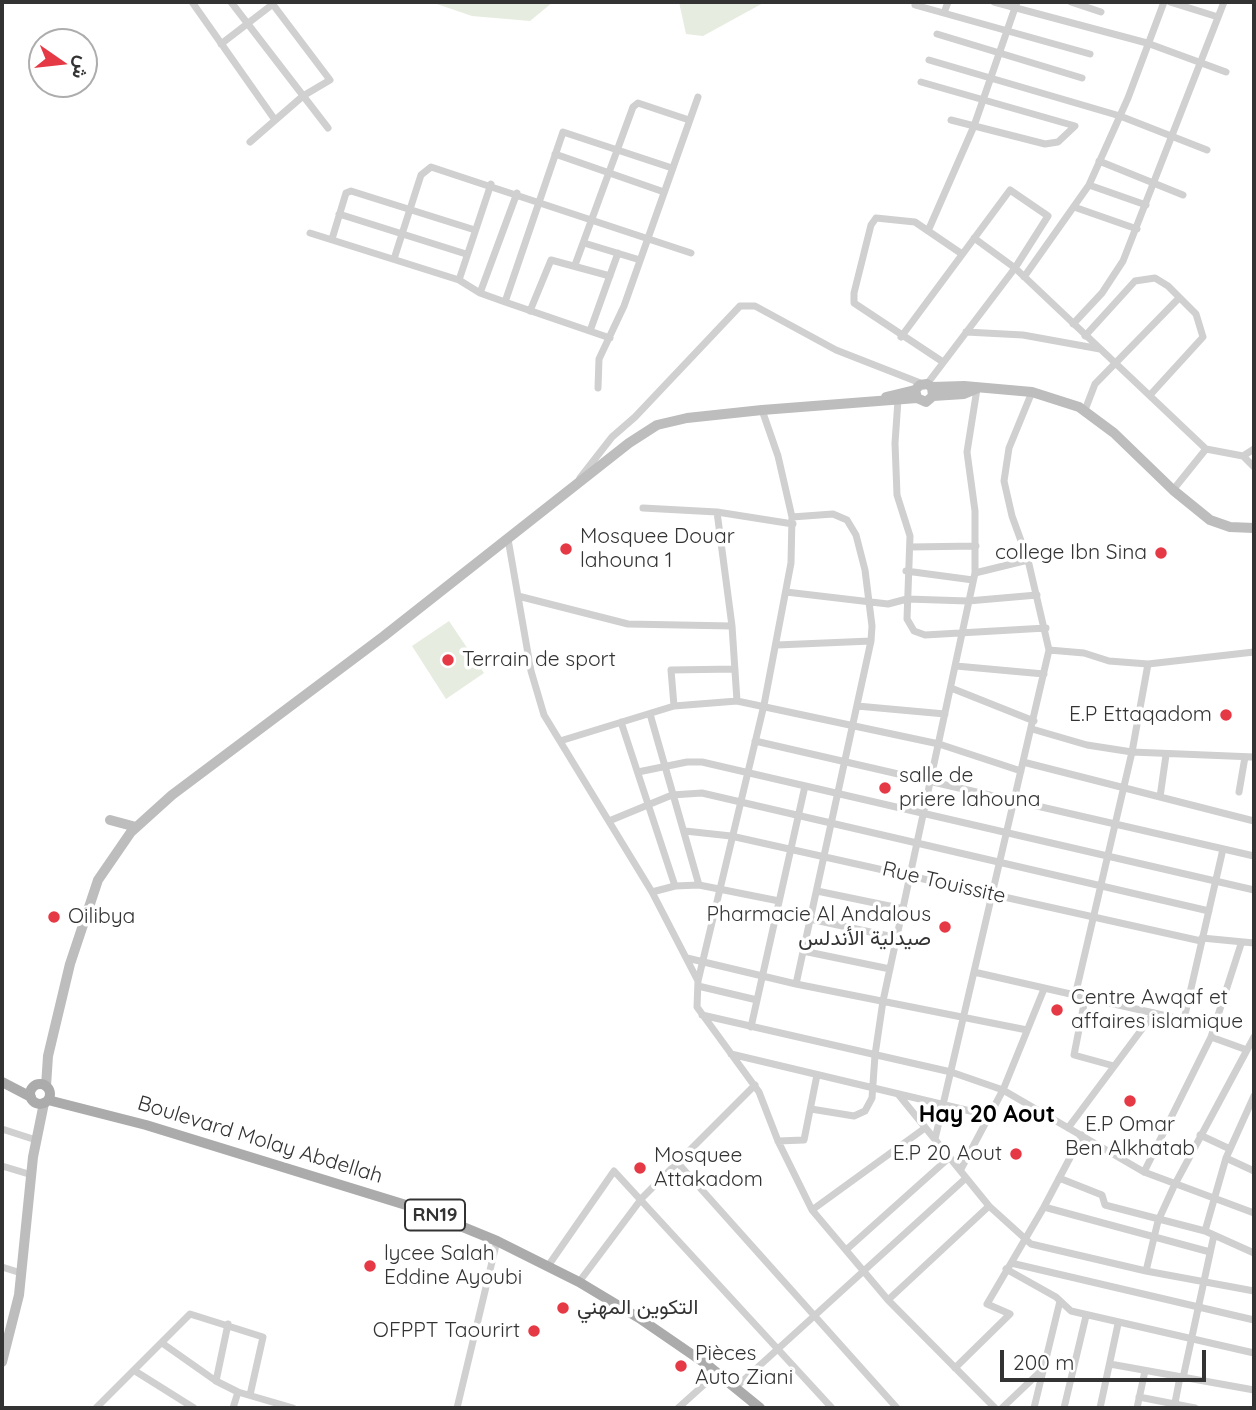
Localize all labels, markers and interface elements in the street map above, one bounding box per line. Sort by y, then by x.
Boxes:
north arrow [28,28,98,98]
text: ش [67,54,96,82]
place label: Mosquee Douar lahouna 1 [580,524,735,574]
place label: college Ibn Sina [995,540,1147,566]
marker: Mosquee Douar lahouna 1 [558,541,574,557]
marker: college Ibn Sina [1153,545,1169,561]
place label: Terrain de sport [462,647,616,673]
marker: Terrain de sport [440,652,456,668]
place label: E.P Ettaqadom [1069,702,1212,728]
marker: E.P Ettaqadom [1218,707,1234,723]
place label: salle de priere lahouna [899,763,1040,813]
marker: salle de priere lahouna [877,780,893,796]
street label: Rue Touissite [880,857,1008,909]
place label: Pharmacie Al Andalous صيدلية الأندلس [706,902,931,952]
place label: Oilibya [68,904,135,930]
marker: Oilibya [46,909,62,925]
marker: Pharmacie Al Andalous صيدلية الأندلس [937,919,953,935]
place label: Centre Awqaf et affaires islamique [1071,985,1243,1035]
marker: Centre Awqaf et affaires islamique [1049,1002,1065,1018]
street label: Boulevard Molay Abdellah [134,1091,386,1189]
marker: E.P Omar Ben Alkhatab [1122,1093,1138,1109]
district label: Hay 20 Aout [919,1101,1055,1129]
place label: E.P Omar Ben Alkhatab [1065,1112,1195,1162]
place label: E.P 20 Aout [893,1141,1002,1167]
place label: Mosquee Attakadom [654,1143,763,1193]
marker: E.P 20 Aout [1008,1146,1024,1162]
marker: Mosquee Attakadom [632,1160,648,1176]
road number: RN19 [405,1200,465,1231]
place label: lycee Salah Eddine Ayoubi [384,1241,522,1291]
marker: lycee Salah Eddine Ayoubi [362,1258,378,1274]
place label: التكوين المهني [577,1295,698,1321]
marker: التكوين المهني [555,1300,571,1316]
place label: OFPPT Taourirt [373,1318,520,1344]
marker: OFPPT Taourirt [526,1323,542,1339]
scale bar [1004,1336,1210,1380]
place label: Pièces Auto Ziani [695,1341,793,1391]
text: 200 m [1013,1349,1075,1375]
marker: Pièces Auto Ziani [673,1358,689,1374]

